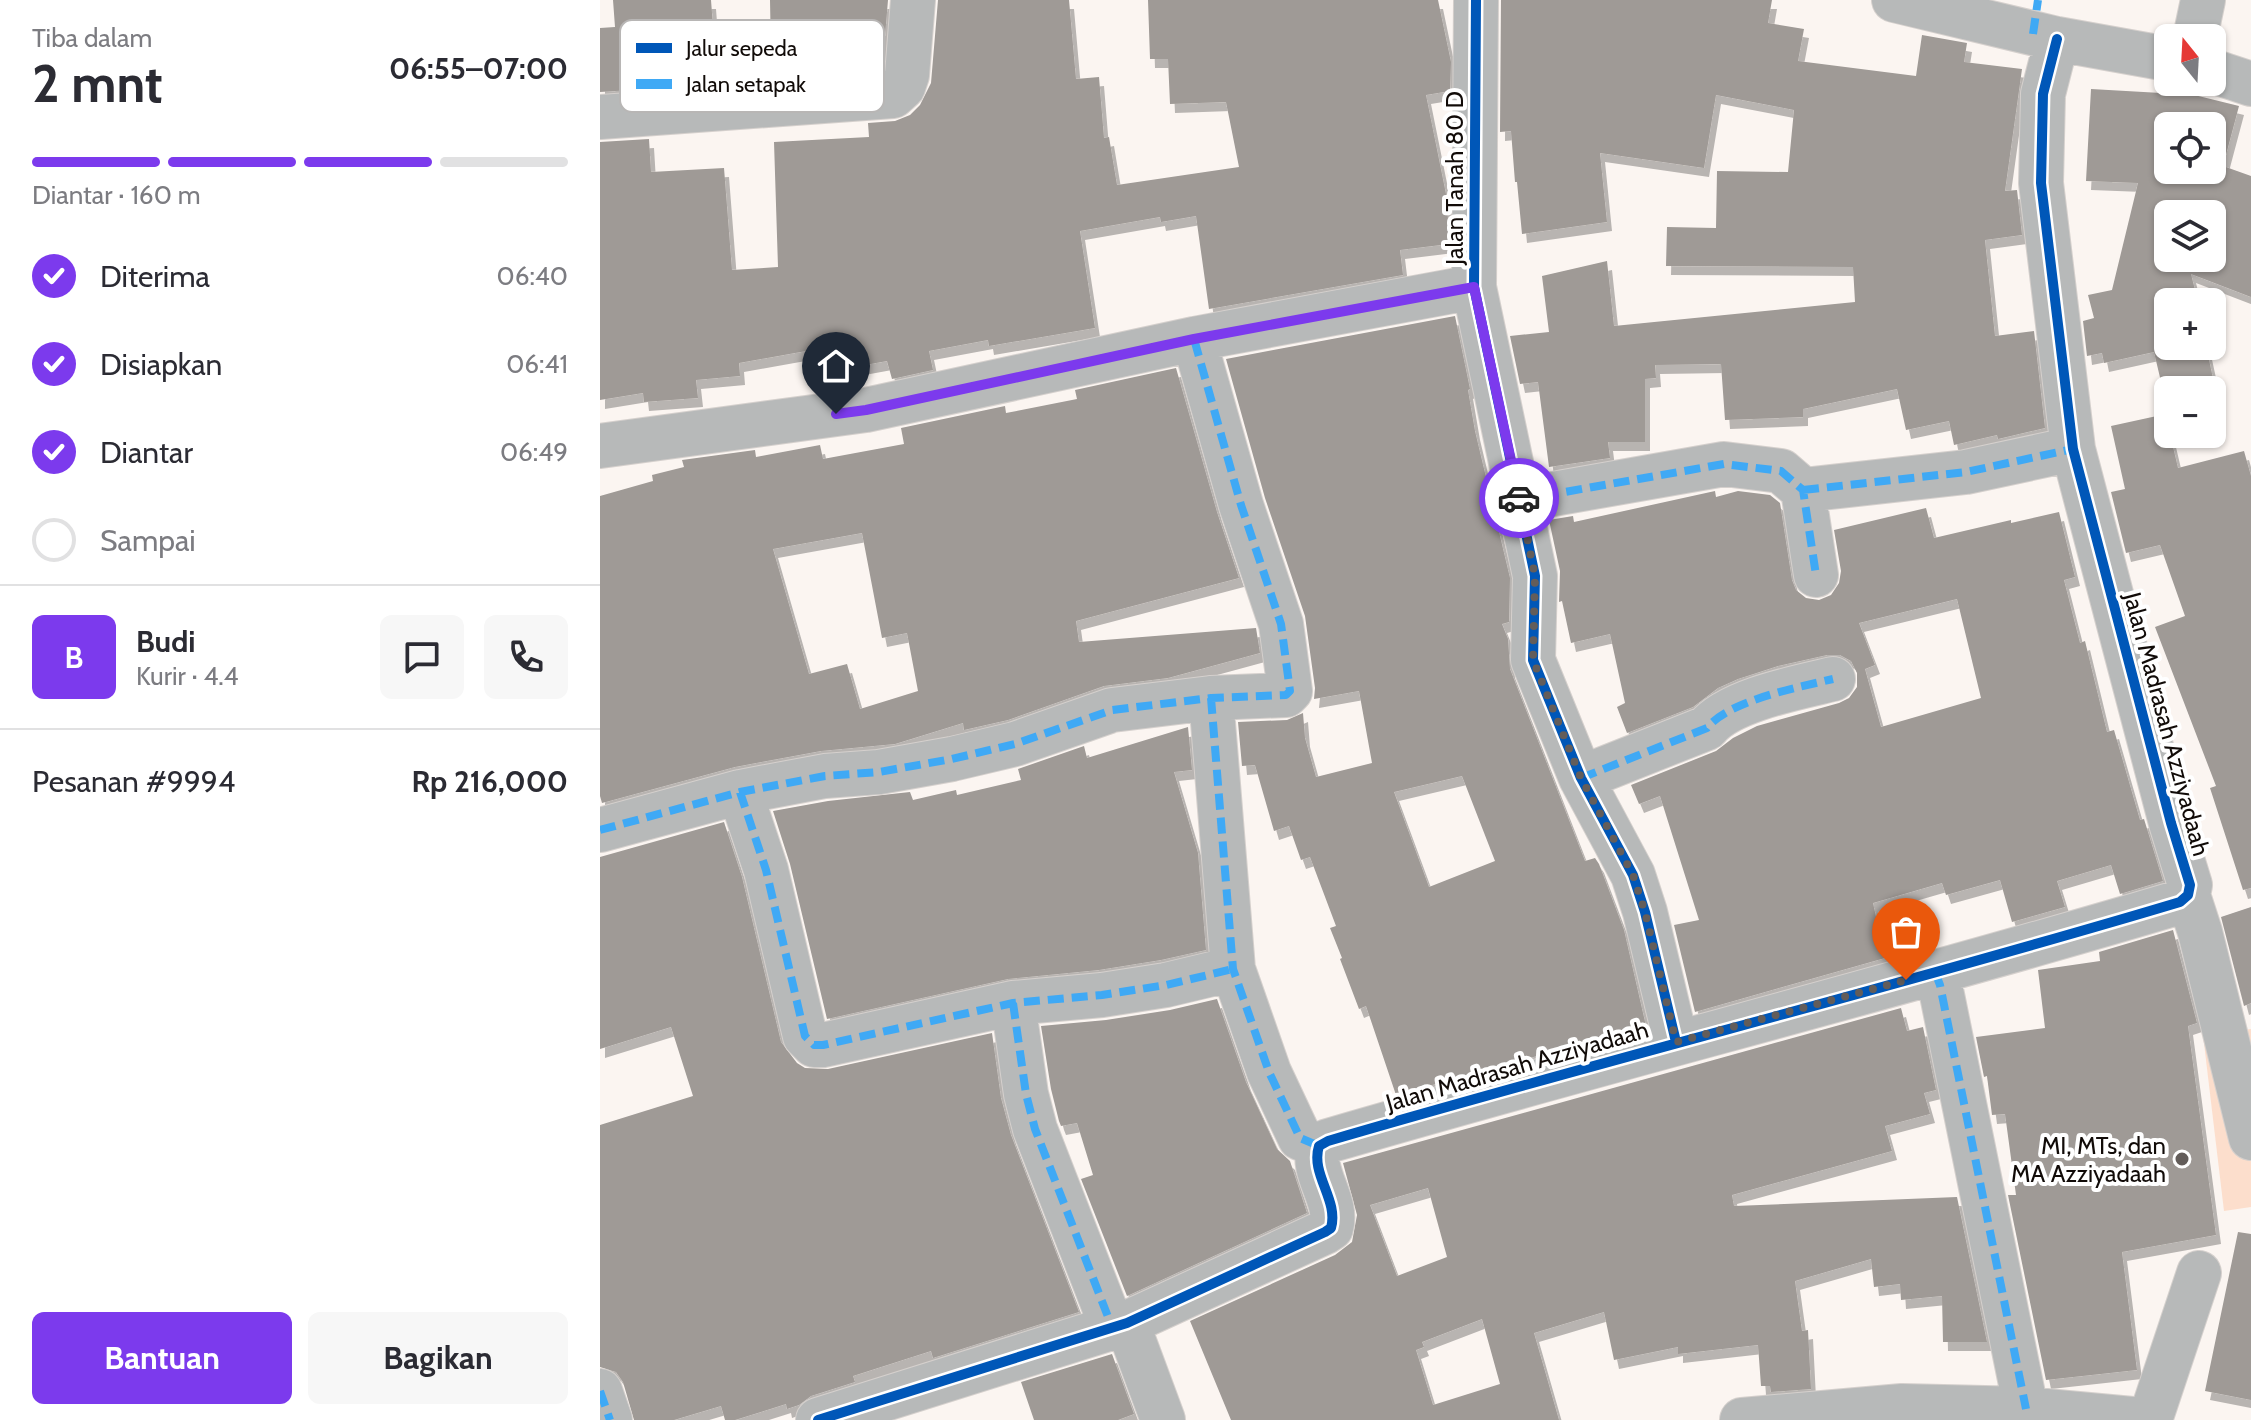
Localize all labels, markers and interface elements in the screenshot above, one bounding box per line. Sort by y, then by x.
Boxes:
legend [620,20,884,112]
text: Tiba dalam [32,22,152,54]
north arrow [2154,24,2226,96]
map controls [2154,24,2226,448]
text: Jalur sepeda [685,35,798,62]
text: 06:55–07:00 [389,50,568,87]
text: 2 mnt [32,52,163,115]
text: Jalan setapak [685,71,806,98]
street label: Jalan Tanah 80 D [1440,91,1469,266]
button: locate [2154,112,2226,184]
text: Diantar · 160 m [32,179,200,211]
button: layers [2154,200,2226,272]
icon: check [32,254,76,298]
text: Diterima [100,258,210,295]
text: 06:40 [496,260,568,292]
button: + [2154,288,2226,360]
pin [802,332,870,414]
icon: check [32,342,76,386]
icon: home [814,344,858,388]
text: Disiapkan [100,346,222,383]
text: 06:41 [506,348,568,380]
button: − [2154,376,2226,448]
icon: check [32,430,76,474]
text: Diantar [100,434,193,471]
text: 06:49 [500,436,568,468]
courier [1479,458,1559,538]
icon: car [1497,476,1541,520]
text: Sampai [100,522,196,559]
street label: Jalan Madrasah Azziyadaah [2118,588,2216,859]
button: chat [380,615,464,699]
button: phone [484,615,568,699]
text: Budi [136,623,196,660]
text: B [65,639,83,676]
text: Kurir · 4.4 [136,660,239,692]
text: Pesanan #9994 [32,763,235,800]
text: Rp 216,000 [412,763,568,800]
pin [1872,898,1940,980]
icon: bag [1884,910,1928,954]
street label: Jalan Madrasah Azziyadaah [1381,1015,1652,1118]
place label: MI, MTs, dan MA Azziyadaah [2011,1131,2166,1188]
marker: MI, MTs, dan MA Azziyadaah [2173,1150,2191,1168]
button: Bantuan [32,1312,292,1404]
button: Bagikan [308,1312,568,1404]

